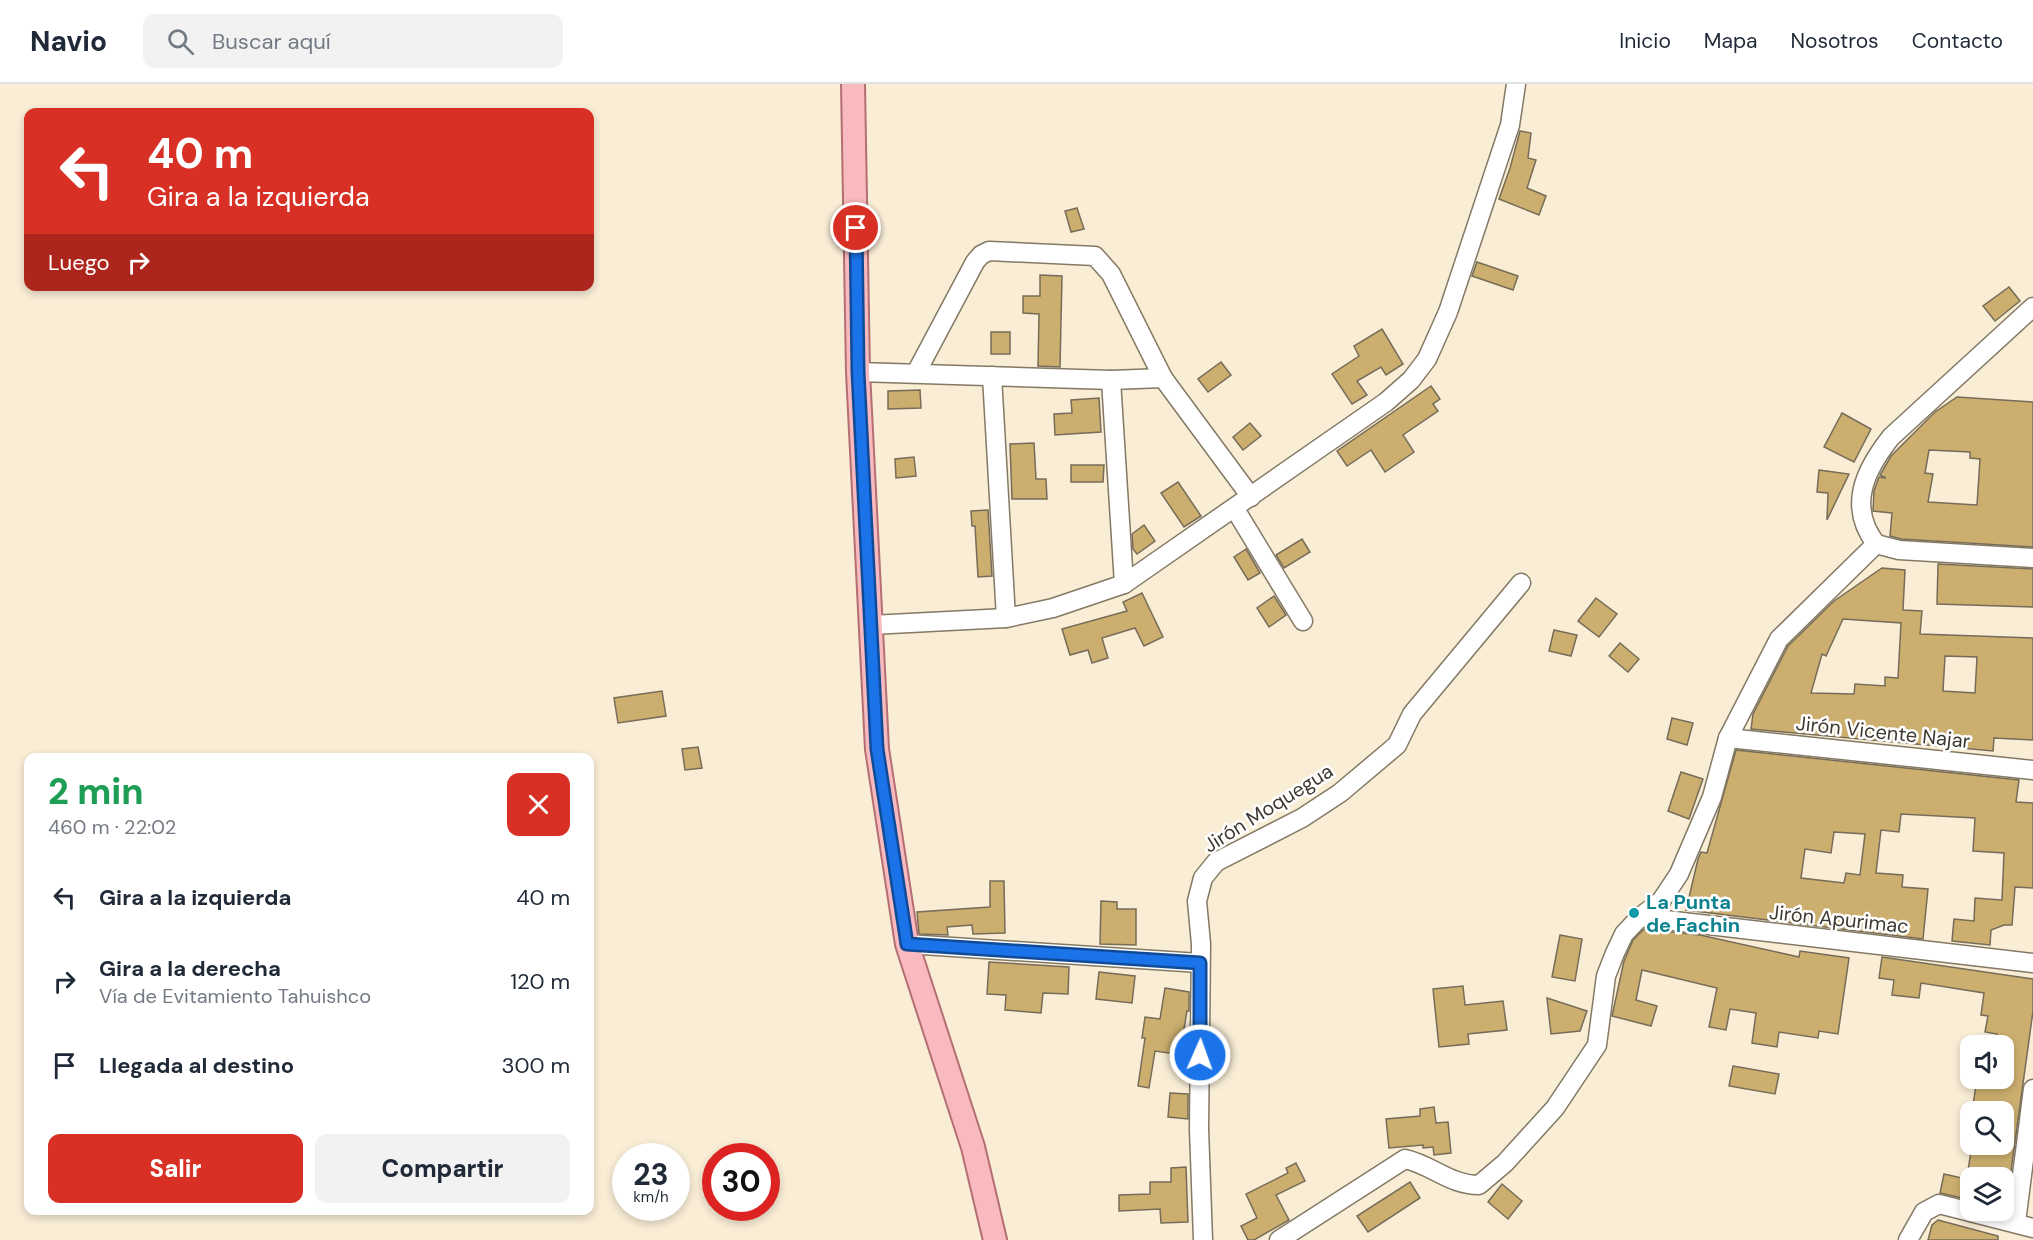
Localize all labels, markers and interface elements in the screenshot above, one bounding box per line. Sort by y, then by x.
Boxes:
search box [143,14,563,68]
text: Navio [30,23,107,60]
icon: search [164,25,197,58]
text: Buscar aquí [212,27,331,56]
text: Inicio [1619,27,1671,55]
text: Mapa [1704,27,1758,55]
text: Nosotros [1791,27,1879,55]
text: Contacto [1912,27,2003,55]
text: 40 m [147,126,253,181]
icon: left [48,132,126,210]
text: Gira a la izquierda [147,179,370,214]
pin [830,202,881,253]
icon: arrive [839,211,872,244]
icon: right [122,246,155,279]
text: Luego [48,248,110,277]
street label: Jirón Vicente Najar [1795,710,1971,754]
street label: Jirón Moquegua [1198,758,1338,858]
text: 2 min [48,768,144,815]
button: close [507,773,570,836]
text: 460 m · 22:02 [48,814,176,840]
icon: left [48,881,81,914]
text: Gira a la izquierda [99,883,291,912]
text: 40 m [516,883,570,912]
place label: La Punta de Fachin [1646,889,1740,938]
street label: Jirón Apurimac [1768,899,1910,939]
marker: La Punta de Fachin [1627,906,1641,920]
text: Gira a la derecha [99,954,281,983]
icon: right [48,965,81,998]
text: 120 m [510,967,570,996]
text: Vía de Evitamiento Tahuishco [99,983,371,1009]
position arrow [1168,1023,1232,1087]
map controls [1960,1035,2014,1221]
button: sound [1960,1035,2014,1089]
icon: arrive [48,1049,81,1082]
text: Llegada al destino [99,1051,294,1080]
text: 300 m [501,1051,570,1080]
button: search [1960,1101,2014,1155]
button: Salir [48,1134,303,1203]
button: Compartir [315,1134,570,1203]
speed limit sign: 30 [702,1143,780,1221]
text: 23 [633,1155,669,1194]
button: layers [1960,1167,2014,1221]
text: km/h [633,1187,669,1207]

